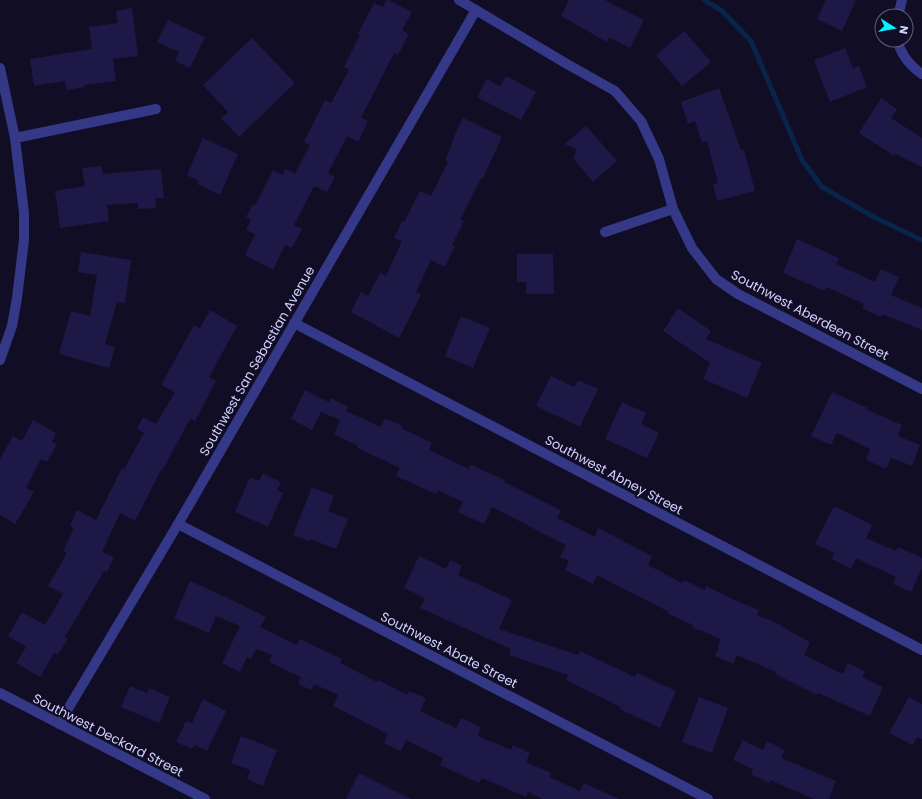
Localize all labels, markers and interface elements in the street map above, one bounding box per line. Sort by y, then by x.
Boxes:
north arrow [874,8,914,48]
text: N [895,24,912,35]
street label: Southwest San Sebastian Avenue [195,262,319,460]
street label: Southwest Aberdeen Street [728,265,893,365]
street label: Southwest Abney Street [542,431,687,520]
street label: Southwest Abate Street [377,607,521,693]
street label: Southwest Deckard Street [29,689,187,781]

